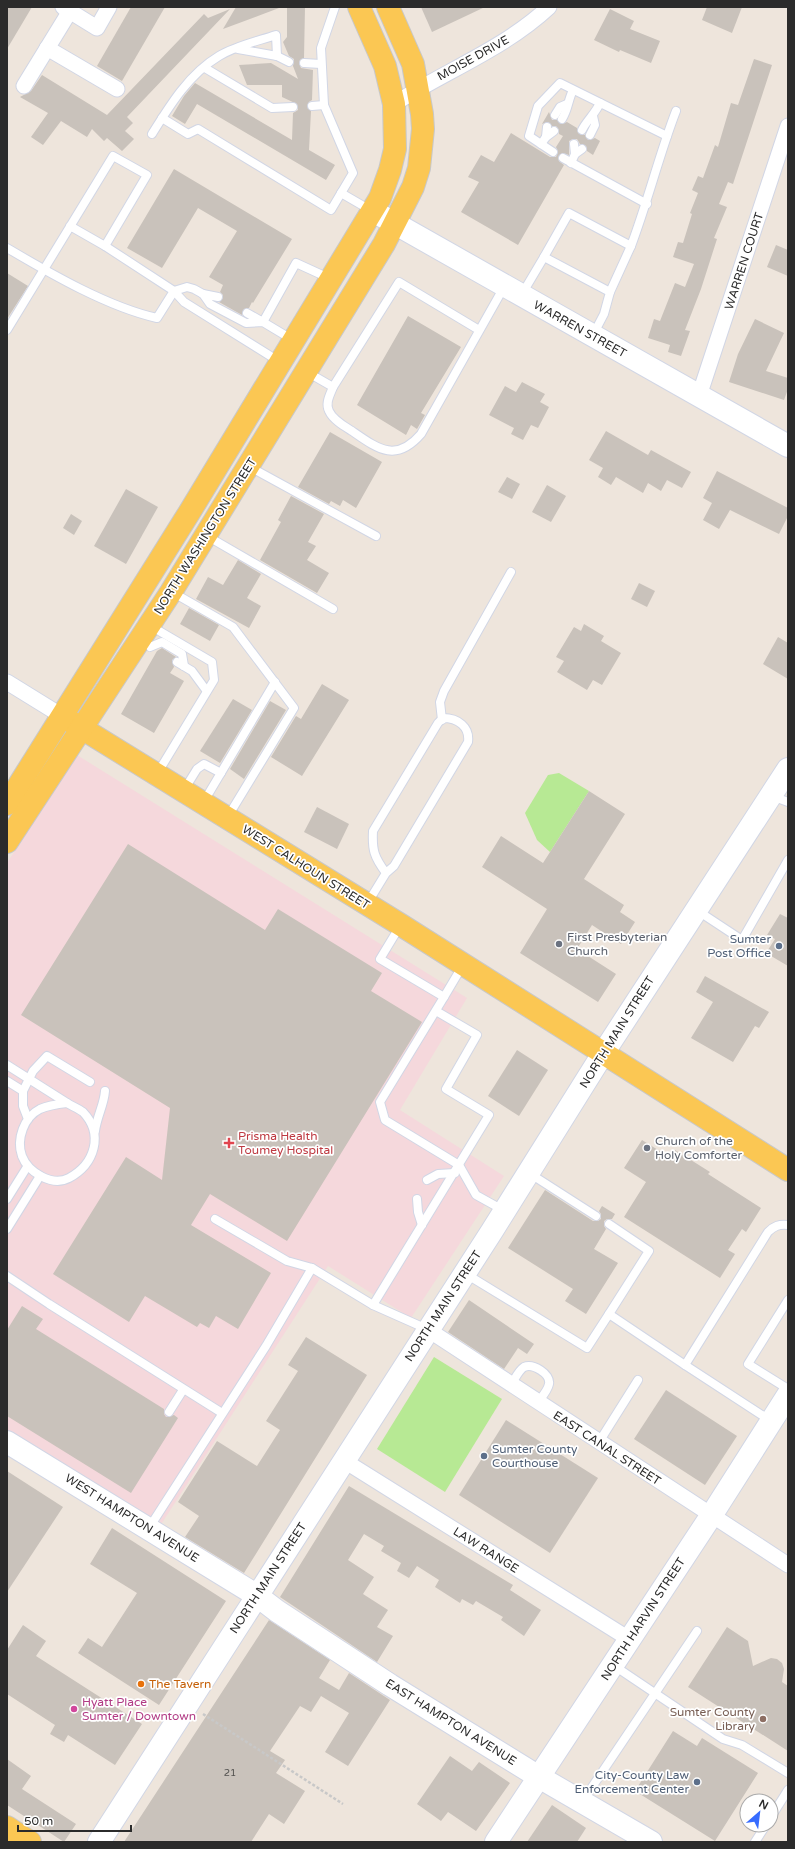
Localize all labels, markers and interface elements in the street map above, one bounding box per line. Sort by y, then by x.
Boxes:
street label: MOISE DRIVE [435,32,512,83]
street label: WARREN COURT [722,210,767,311]
street label: WARREN STREET [531,298,629,361]
street label: NORTH WASHINGTON STREET [151,455,260,617]
street label: WEST CALHOUN STREET [240,822,373,912]
place label: First Presbyterian Church [567,930,667,958]
place label: Sumter Post Office [707,932,771,960]
marker: First Presbyterian Church [554,939,564,949]
marker: Sumter Post Office [774,941,784,951]
street label: NORTH MAIN STREET [577,973,658,1091]
place label: Prisma Health Toumey Hospital [238,1129,333,1157]
place label: Church of the Holy Comforter [655,1134,742,1162]
marker: Prisma Health Toumey Hospital [223,1137,235,1149]
marker: Church of the Holy Comforter [642,1143,652,1153]
street label: NORTH MAIN STREET [402,1247,485,1364]
street label: EAST CANAL STREET [551,1408,664,1488]
place label: Sumter County Courthouse [492,1442,578,1470]
marker: Sumter County Courthouse [479,1451,489,1461]
street label: WEST HAMPTON AVENUE [63,1471,202,1565]
street label: NORTH MAIN STREET [227,1519,310,1636]
street label: LAW RANGE [451,1524,522,1576]
street label: NORTH HARVIN STREET [598,1554,688,1683]
street label: EAST HAMPTON AVENUE [383,1676,519,1768]
place label: The Tavern [149,1677,211,1691]
marker: The Tavern [136,1679,146,1689]
place label: Hyatt Place Sumter / Downtown [82,1695,196,1723]
marker: Hyatt Place Sumter / Downtown [69,1704,79,1714]
place label: Sumter County Library [670,1705,756,1733]
marker: Sumter County Library [758,1714,768,1724]
house number: 21 [224,1767,236,1779]
place label: City-County Law Enforcement Center [575,1768,689,1796]
marker: City-County Law Enforcement Center [692,1777,702,1787]
north arrow [739,1793,779,1833]
text: N [757,1797,770,1812]
scale bar [18,1807,131,1833]
text: 50 m [24,1814,53,1828]

